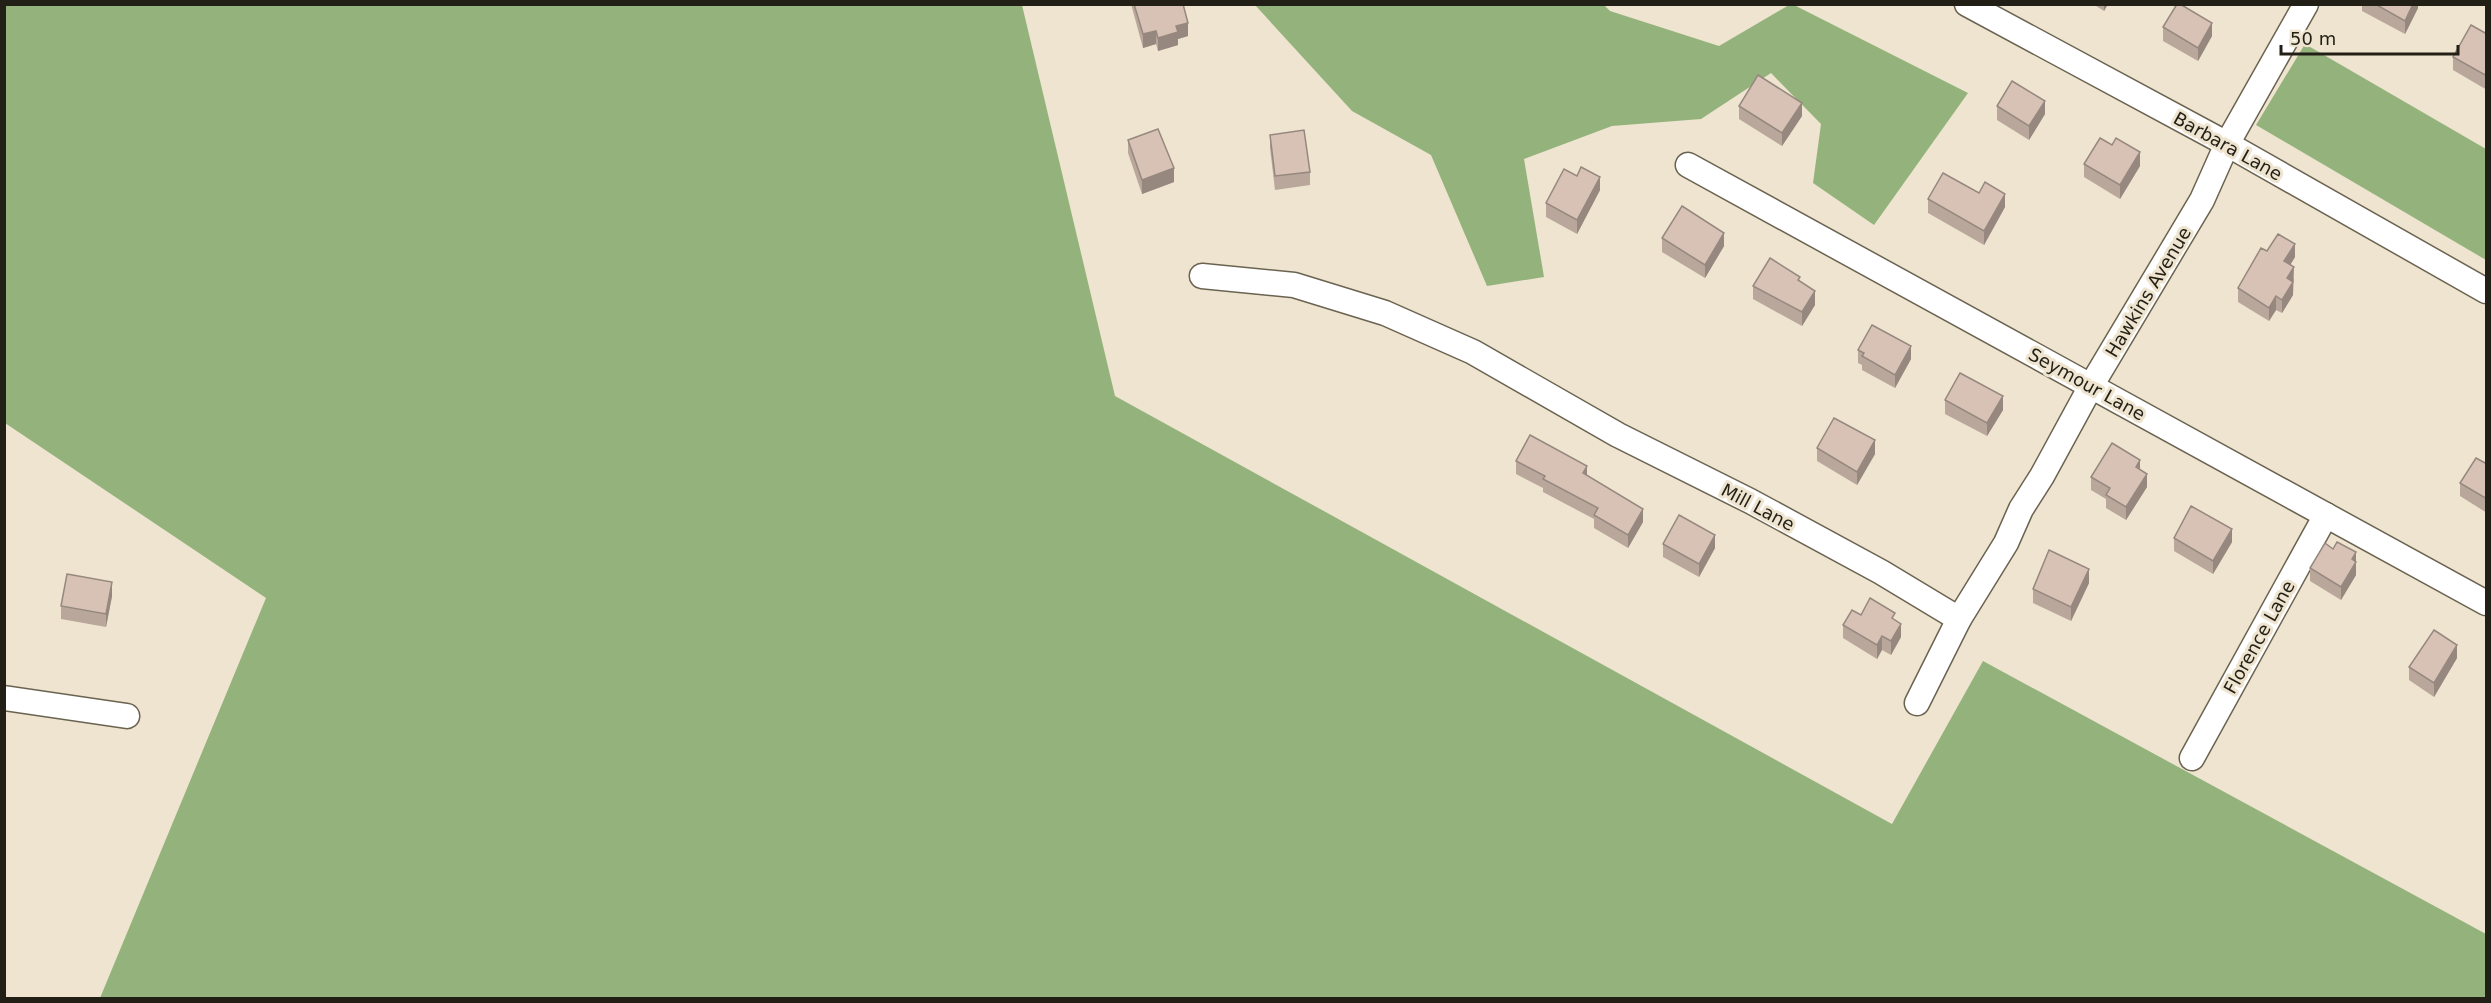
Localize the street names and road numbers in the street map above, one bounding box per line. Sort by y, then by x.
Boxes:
street label: Barbara Lane [2170,108,2286,184]
street label: Hawkins Avenue [2101,223,2195,361]
street label: Seymour Lane [2025,343,2149,425]
street label: Mill Lane [1718,479,1798,535]
street label: Florence Lane [2219,577,2299,697]

